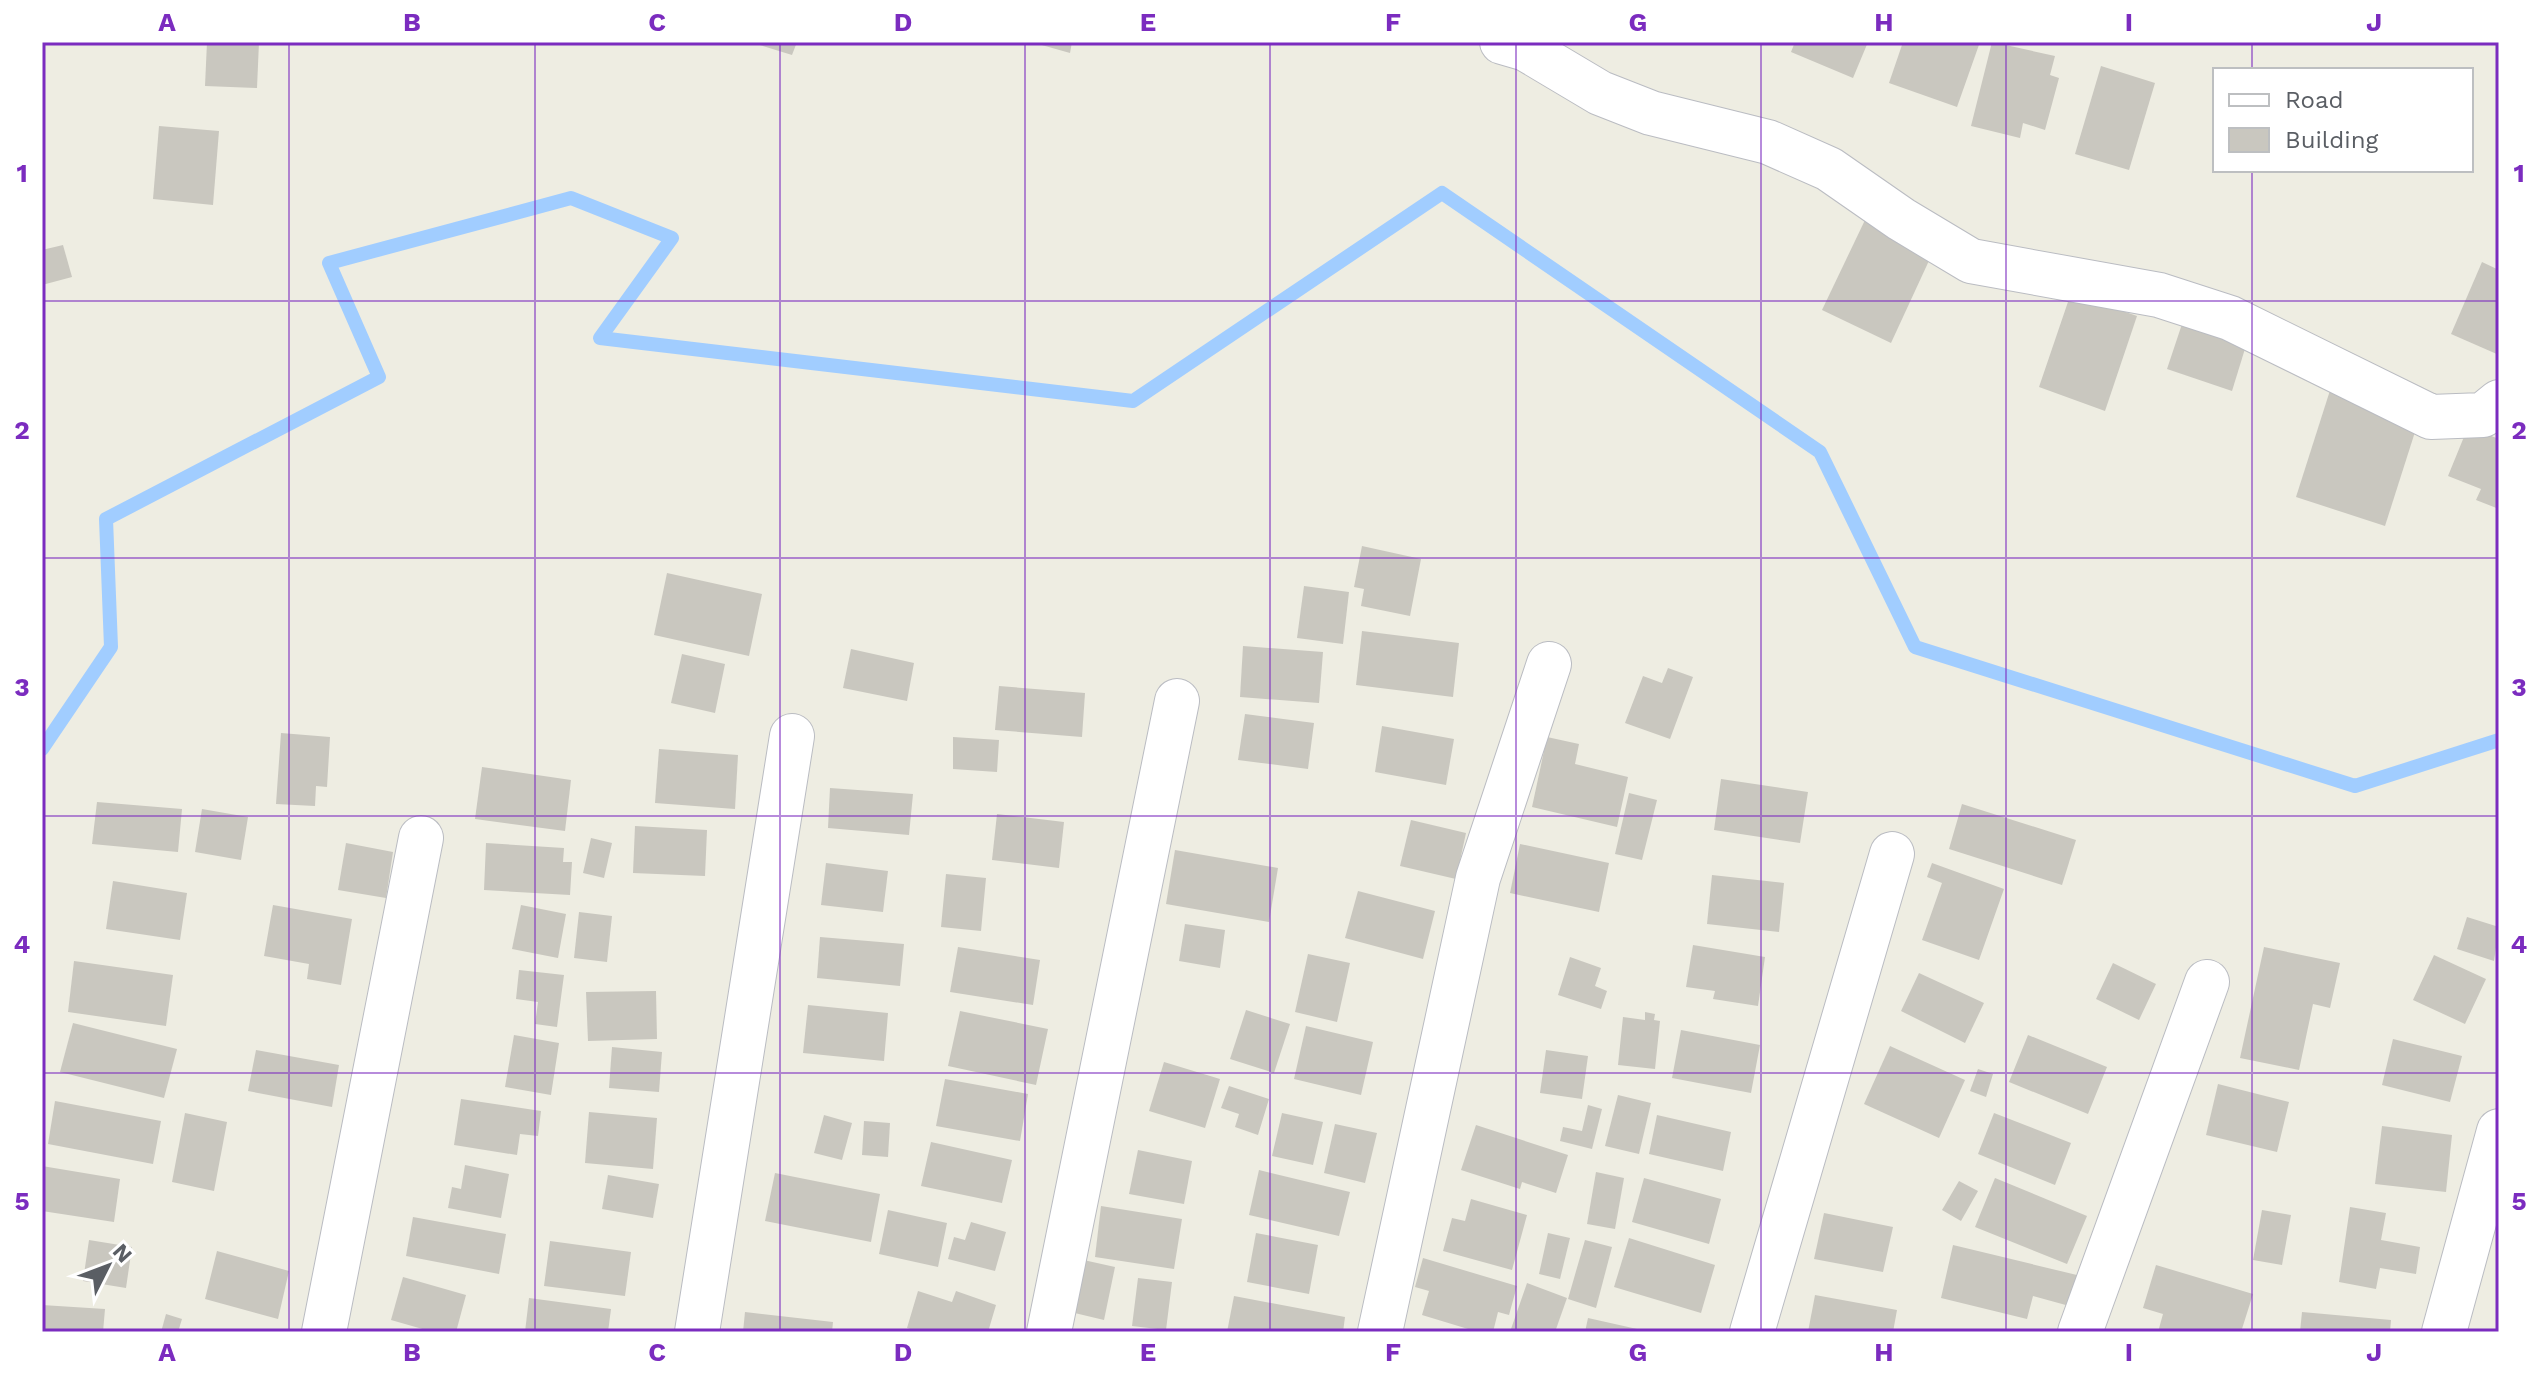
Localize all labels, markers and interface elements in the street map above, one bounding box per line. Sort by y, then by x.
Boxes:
text: A [158,7,176,37]
text: B [403,7,421,37]
text: C [648,7,666,37]
text: D [894,7,912,37]
text: E [1140,7,1156,37]
text: F [1385,7,1401,37]
text: G [1629,7,1647,37]
text: H [1874,7,1894,37]
text: I [2125,7,2133,37]
text: J [2366,7,2382,37]
legend [2213,68,2473,172]
text: Road [2285,86,2344,114]
text: Building [2285,126,2378,154]
text: 1 [16,158,28,188]
text: 1 [2513,158,2525,188]
text: 2 [14,415,30,445]
text: 2 [2511,415,2527,445]
text: 3 [14,672,30,702]
text: 3 [2511,672,2527,702]
text: 4 [14,929,31,959]
text: 4 [2511,929,2528,959]
text: 5 [14,1186,30,1216]
text: 5 [2511,1186,2527,1216]
north arrow [68,1226,148,1306]
text: N [108,1239,137,1267]
text: A [158,1337,176,1367]
text: B [403,1337,421,1367]
text: C [648,1337,666,1367]
text: D [894,1337,912,1367]
text: E [1140,1337,1156,1367]
text: F [1385,1337,1401,1367]
text: G [1629,1337,1647,1367]
text: H [1874,1337,1894,1367]
text: I [2125,1337,2133,1367]
text: J [2366,1337,2382,1367]

